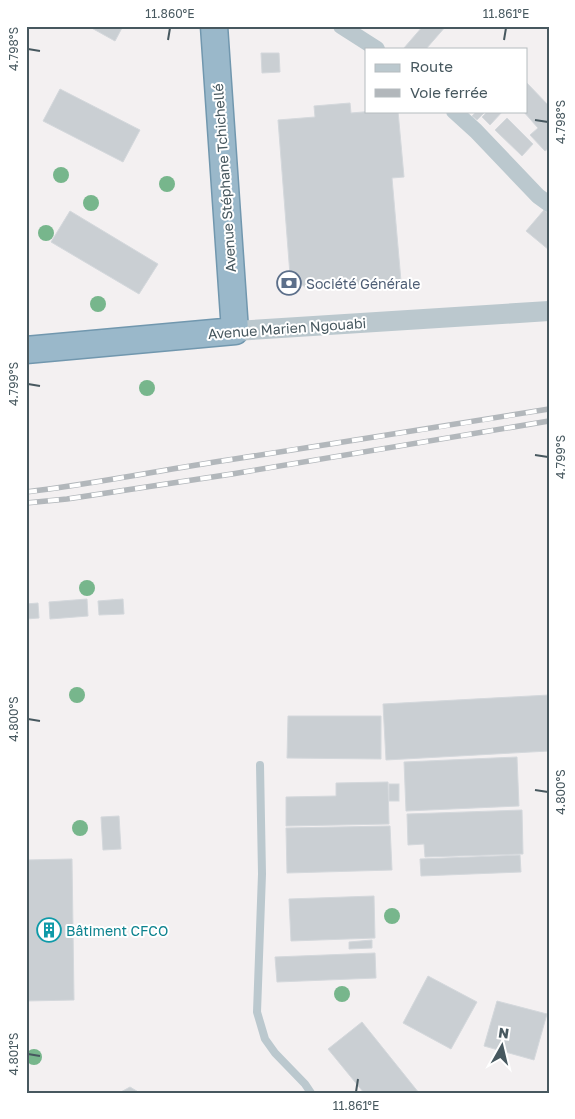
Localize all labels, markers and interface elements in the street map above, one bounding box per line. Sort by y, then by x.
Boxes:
text: 11.860°E [145,6,195,21]
text: 11.861°E [483,6,529,21]
text: 4.798°S [6,27,21,71]
legend [365,48,528,112]
text: Route [410,57,453,75]
street label: Avenue Stéphane Tchichellé [209,83,239,273]
text: Voie ferrée [410,83,488,101]
text: 4.798°S [553,100,568,144]
bank icon: Société Générale [276,270,302,296]
place label: Société Générale [306,275,421,292]
street label: Avenue Marien Ngouabi [207,314,367,342]
text: 4.799°S [6,362,21,406]
text: 4.799°S [553,435,568,479]
text: 4.800°S [6,696,21,742]
text: 4.800°S [553,769,568,815]
building icon: Bâtiment CFCO [36,917,62,943]
place label: Bâtiment CFCO [66,922,168,939]
north arrow [478,1022,528,1072]
text: N [497,1023,510,1042]
text: 4.801°S [6,1032,21,1075]
text: 11.861°E [333,1098,379,1113]

